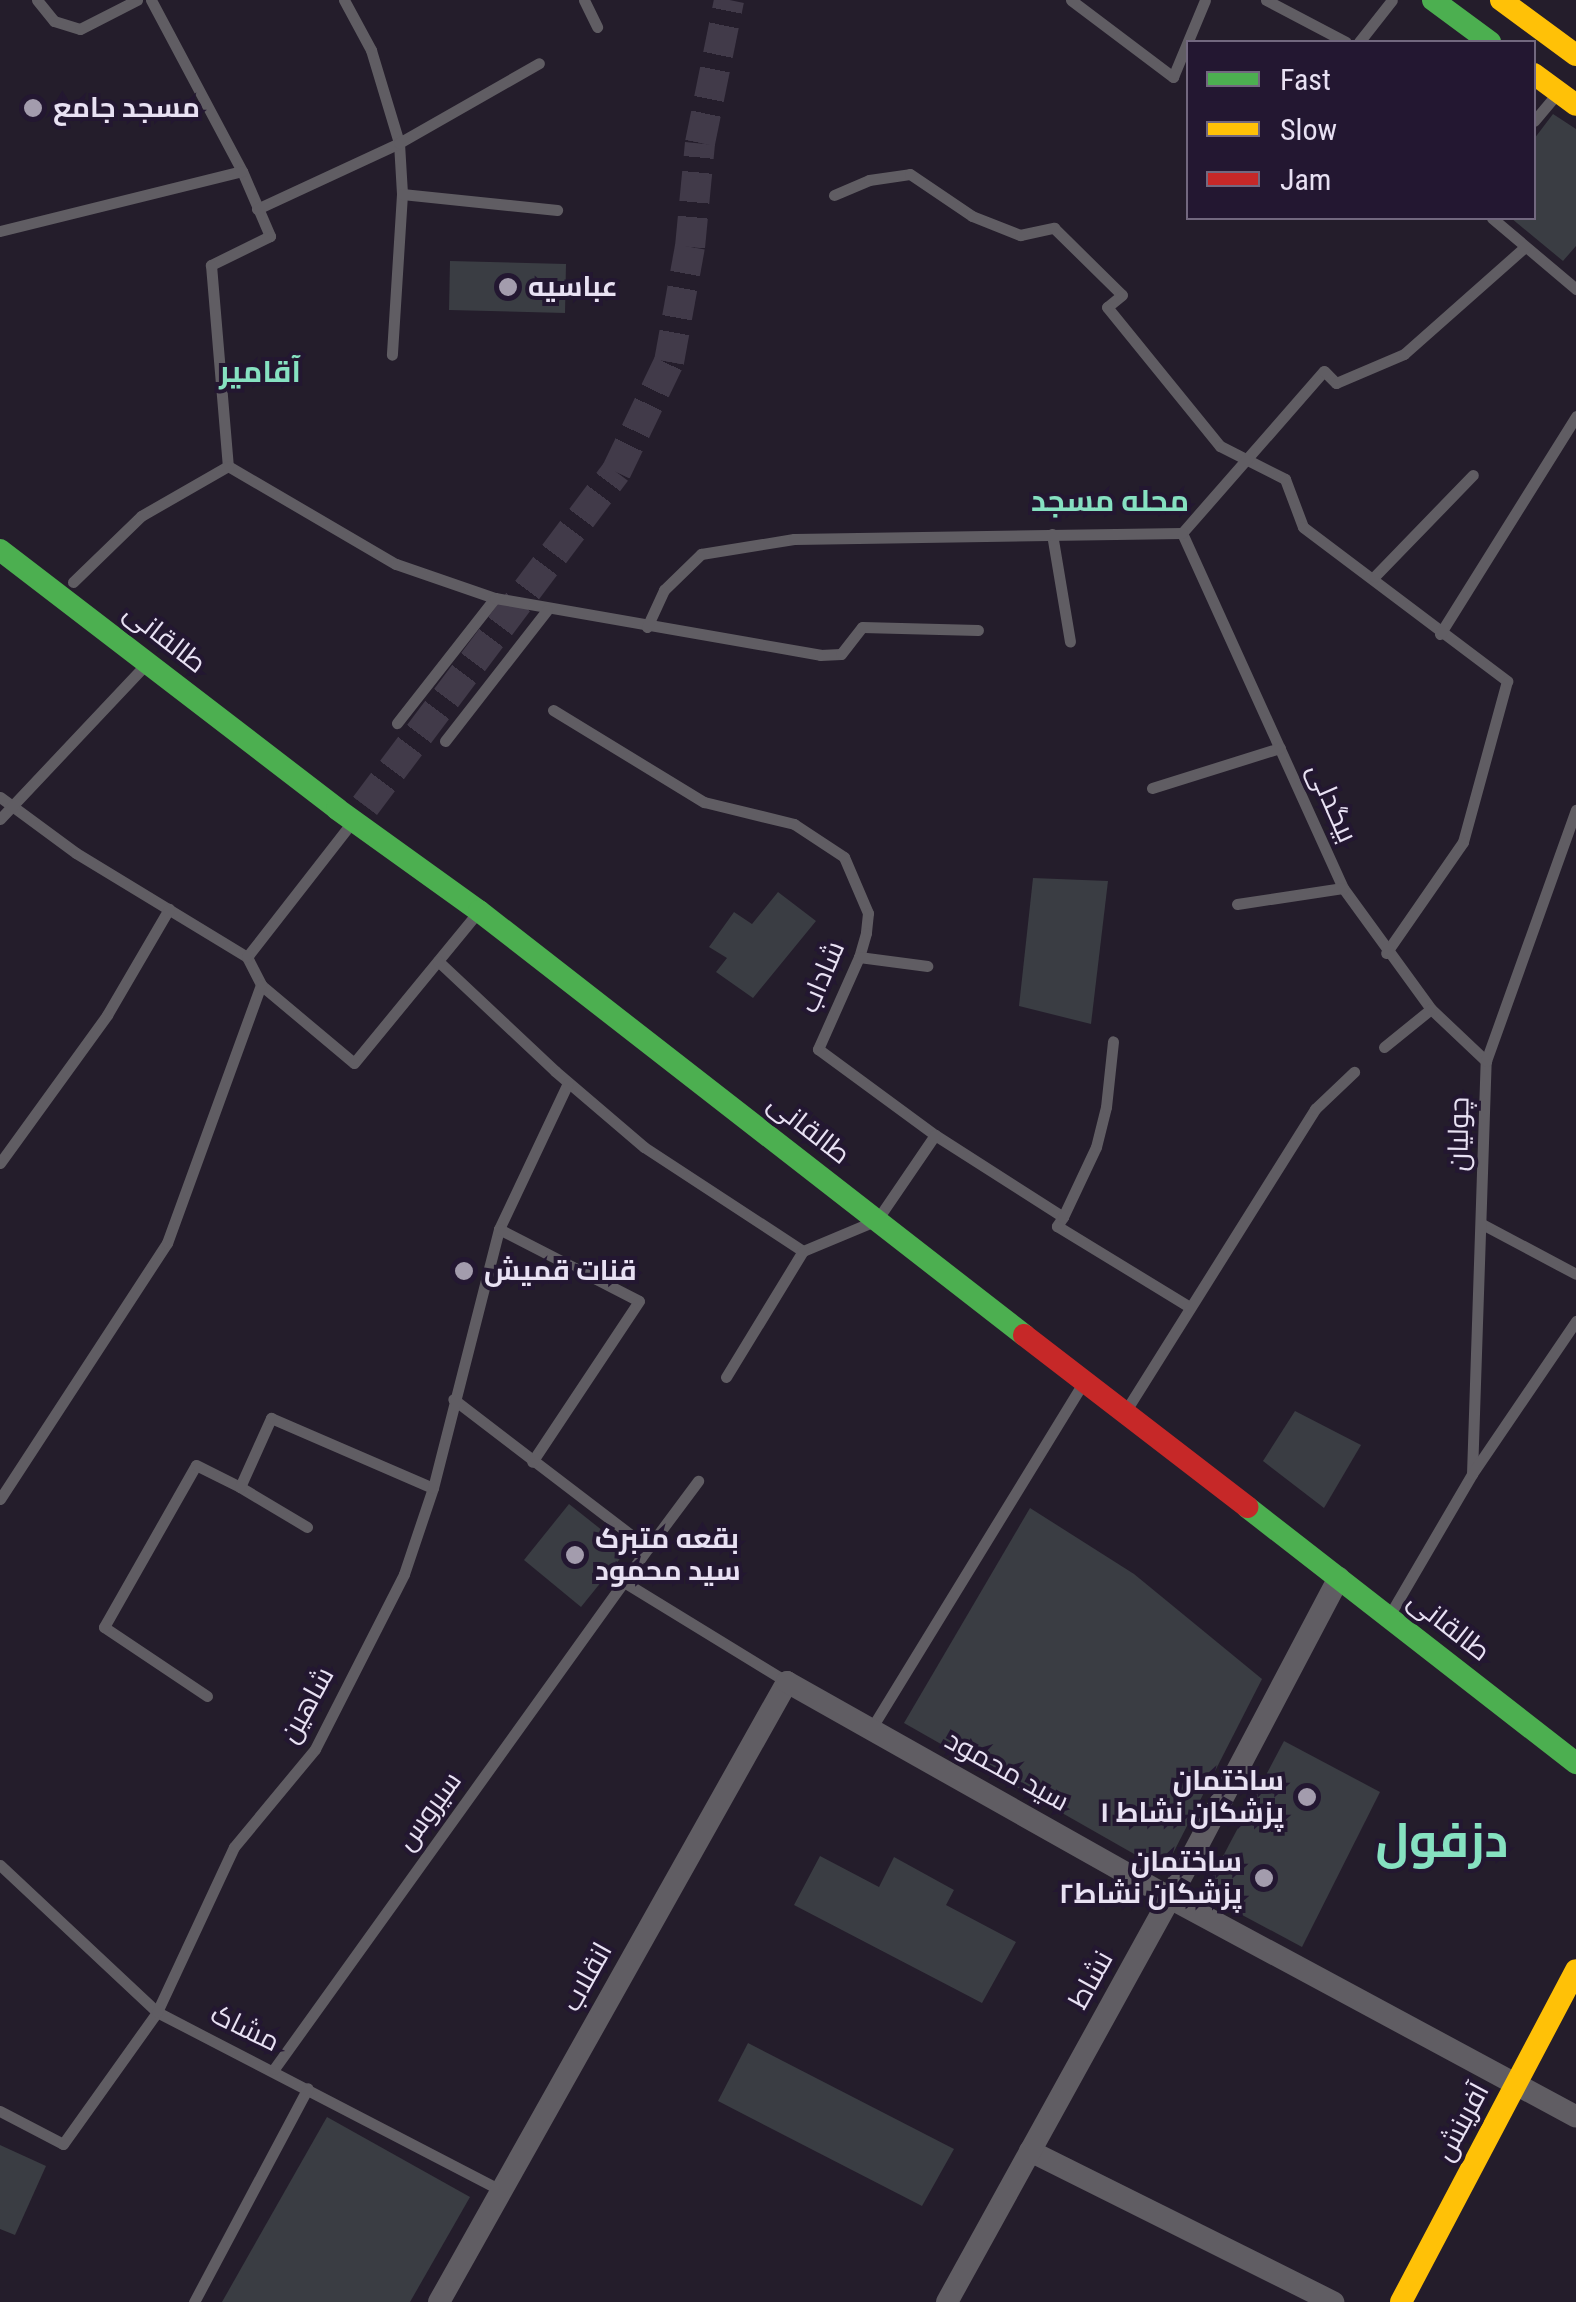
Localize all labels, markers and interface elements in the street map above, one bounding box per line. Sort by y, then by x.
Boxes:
legend [1186,40,1536,220]
text: Fast [1280,62,1331,97]
place label: مسجد جامع [53,91,200,125]
marker: مسجد جامع [22,97,44,119]
text: Slow [1280,112,1337,147]
text: Jam [1280,162,1331,197]
place label: عباسیه [528,270,618,304]
marker: عباسیه [497,276,519,298]
district label: آقامیر [219,354,301,390]
district label: محله مسجد [1031,483,1189,519]
street label: طالقانی [117,595,213,681]
street label: بیگدلی [1300,758,1364,848]
street label: شاداب [792,936,852,1018]
street label: طالقانی [761,1086,857,1172]
street label: چولیان [1442,1096,1476,1172]
place label: قنات قمیش [484,1254,637,1288]
marker: قنات قمیش [453,1260,475,1282]
place label: بقعه متبرک سید محمود [595,1522,741,1588]
marker: بقعه متبرک سید محمود [564,1544,586,1566]
street label: طالقانی [1401,1583,1497,1669]
street label: شاهین [273,1661,341,1749]
street label: سید محمود [939,1723,1075,1819]
place label: ساختمان پزشکان نشاط ۱ [1100,1764,1284,1830]
street label: سیروس [389,1765,469,1857]
marker: ساختمان پزشکان نشاط ۱ [1294,1784,1320,1810]
district label: دزفول [1376,1812,1508,1870]
place label: ساختمان پزشکان نشاط۲ [1059,1845,1242,1911]
marker: ساختمان پزشکان نشاط۲ [1251,1865,1277,1891]
street label: انقلاب [554,1937,620,2017]
street label: نشاط [1061,1945,1121,2015]
street label: مشاک [205,1997,285,2059]
street label: آفرینش [1428,2077,1496,2167]

